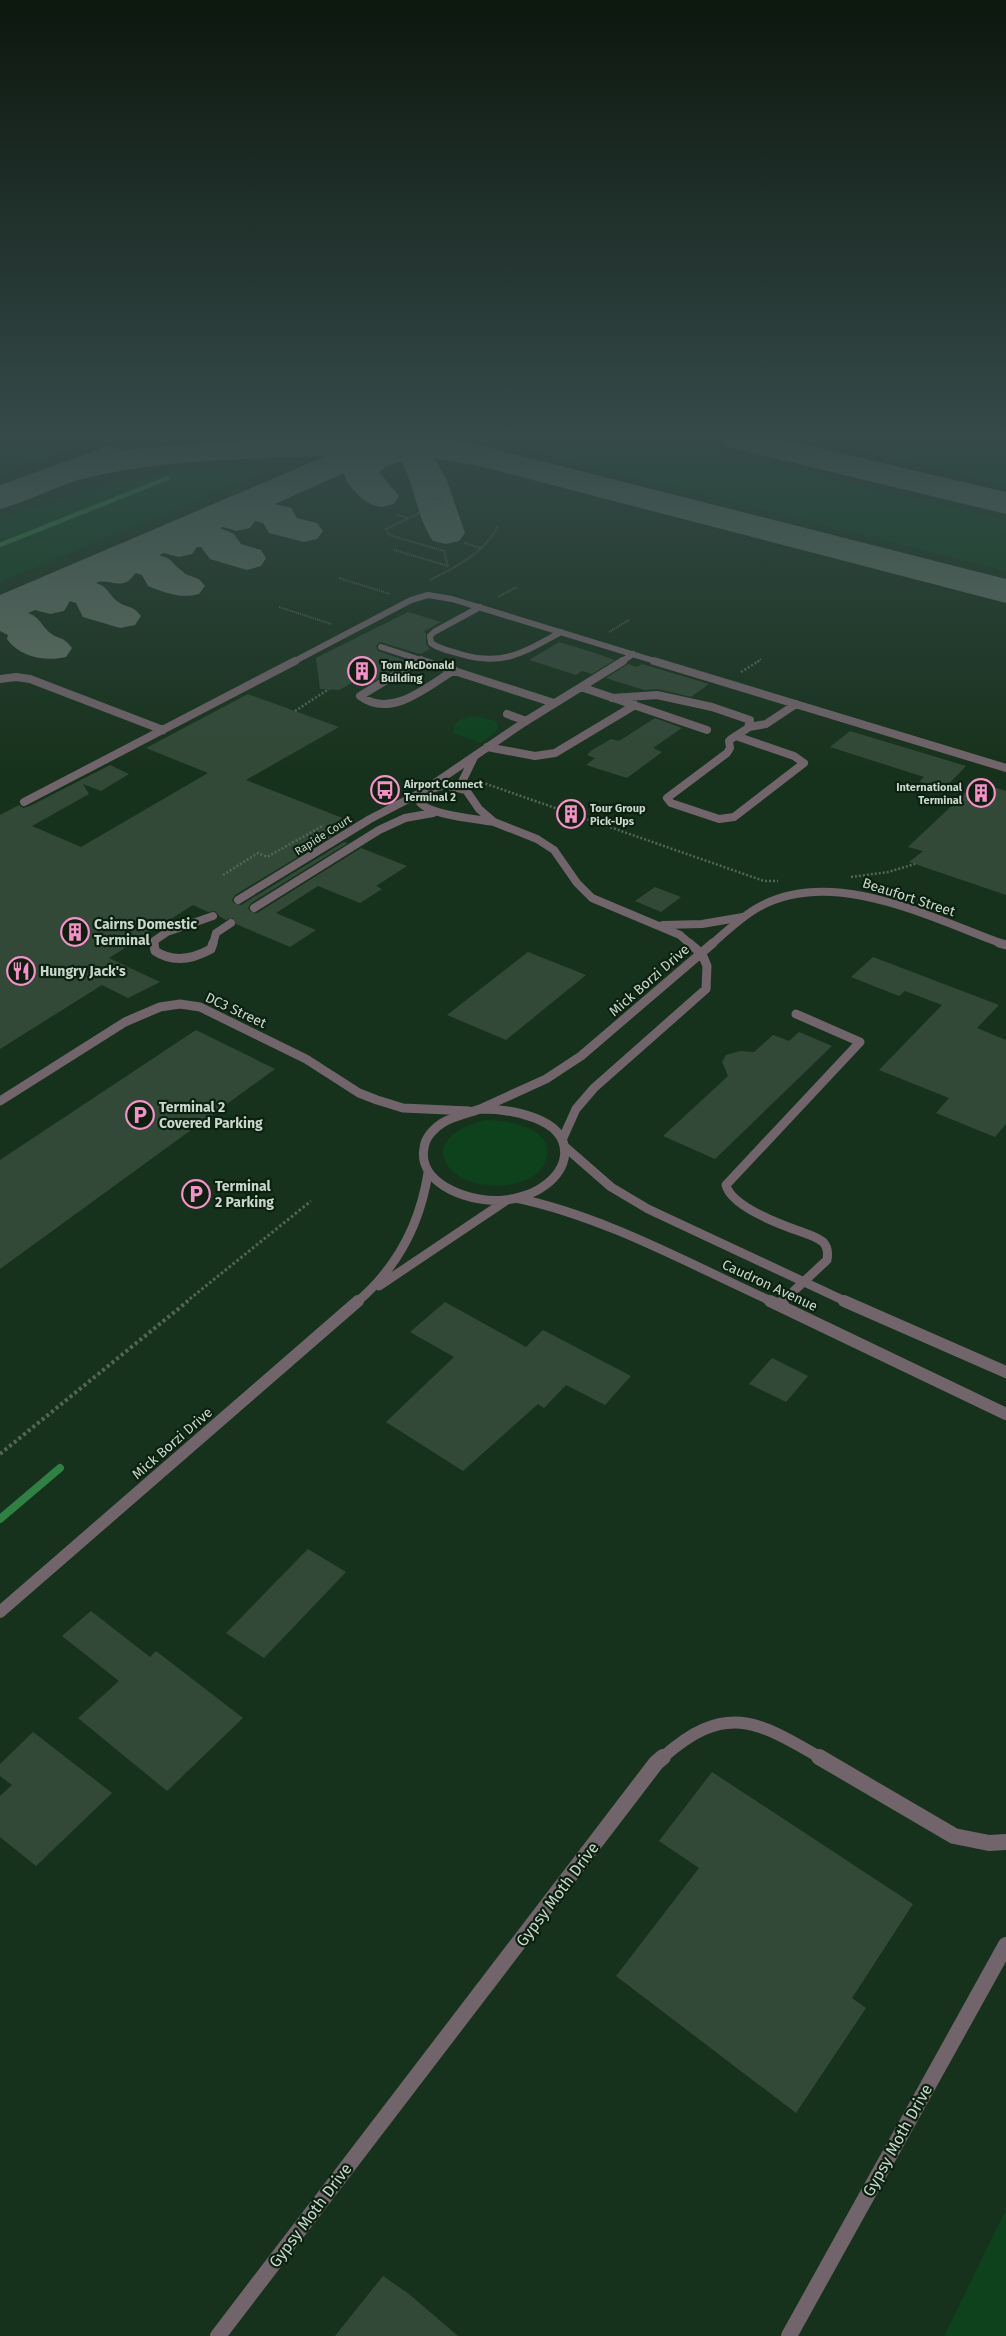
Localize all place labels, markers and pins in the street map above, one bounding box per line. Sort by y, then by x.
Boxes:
building icon: Tom McDonald Building [347,656,377,686]
place label: Tom McDonald Building [381,659,454,685]
bus stop icon: Airport Connect Terminal 2 [370,775,400,805]
place label: Airport Connect Terminal 2 [403,778,484,804]
building icon: International Terminal [966,778,996,808]
place label: International Terminal [896,781,963,807]
building icon: Tour Group Pick-Ups [556,799,586,829]
place label: Tour Group Pick-Ups [590,802,646,828]
place label: Cairns Domestic Terminal [94,916,197,949]
building icon: Cairns Domestic Terminal [60,917,90,947]
restaurant icon: Hungry Jack's [6,956,36,986]
place label: Hungry Jack's [40,963,126,980]
place label: Terminal 2 Covered Parking [159,1099,263,1132]
parking icon: Terminal 2 Covered Parking [125,1100,155,1130]
place label: Terminal 2 Parking [215,1178,274,1211]
parking icon: Terminal 2 Parking [181,1179,211,1209]

